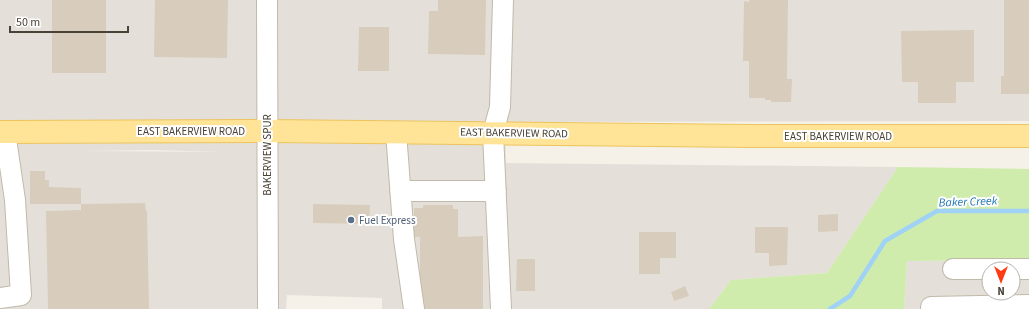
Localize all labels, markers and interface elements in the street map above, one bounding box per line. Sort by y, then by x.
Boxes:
scale bar [10,8,128,34]
text: 50 m [16,14,40,31]
street label: BAKERVIEW SPUR [260,114,275,196]
street label: EAST BAKERVIEW ROAD [137,124,245,139]
street label: EAST BAKERVIEW ROAD [460,125,568,141]
street label: EAST BAKERVIEW ROAD [784,129,892,144]
water label: Baker Creek [938,192,998,212]
place label: Fuel Express [359,213,416,228]
marker: Fuel Express [346,215,356,225]
north arrow [981,261,1021,301]
text: N [997,283,1005,298]

